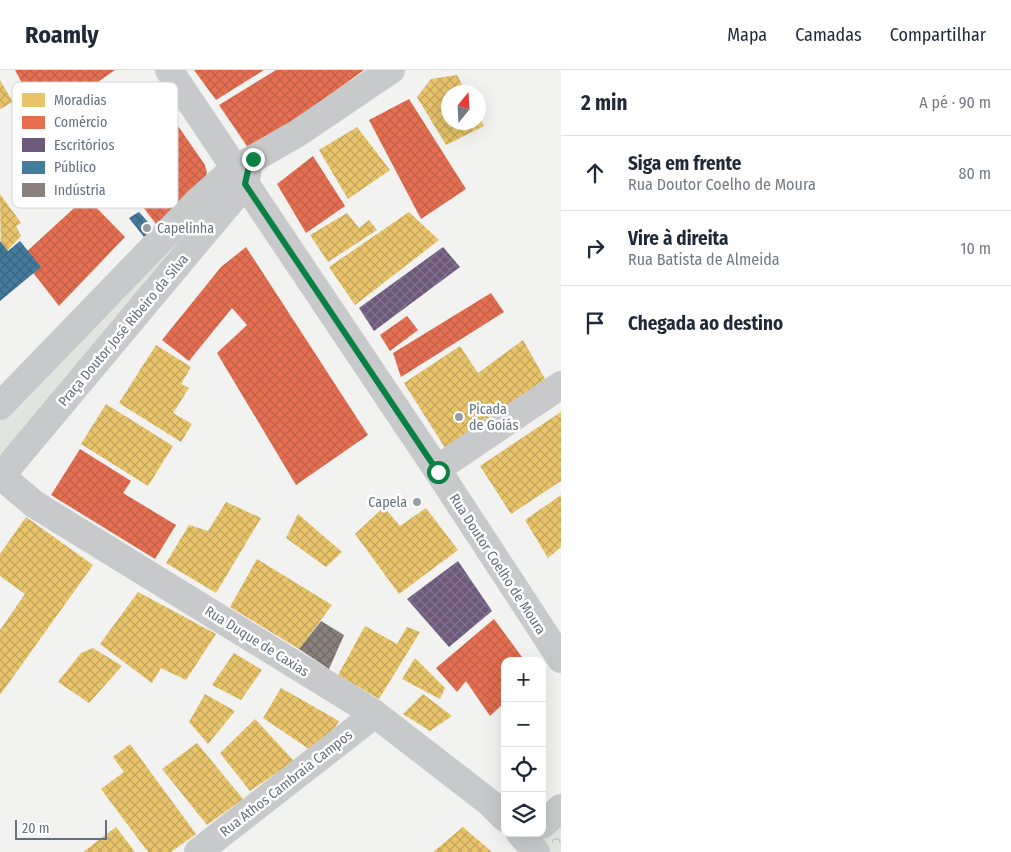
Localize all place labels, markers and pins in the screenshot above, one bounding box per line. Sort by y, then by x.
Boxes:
place label: Capelinha [157,220,214,237]
marker: Capelinha [141,222,153,234]
place label: Picada de Goiás [469,401,518,434]
marker: Picada de Goiás [453,411,465,423]
place label: Capela [368,494,407,511]
marker: Capela [411,496,423,508]

